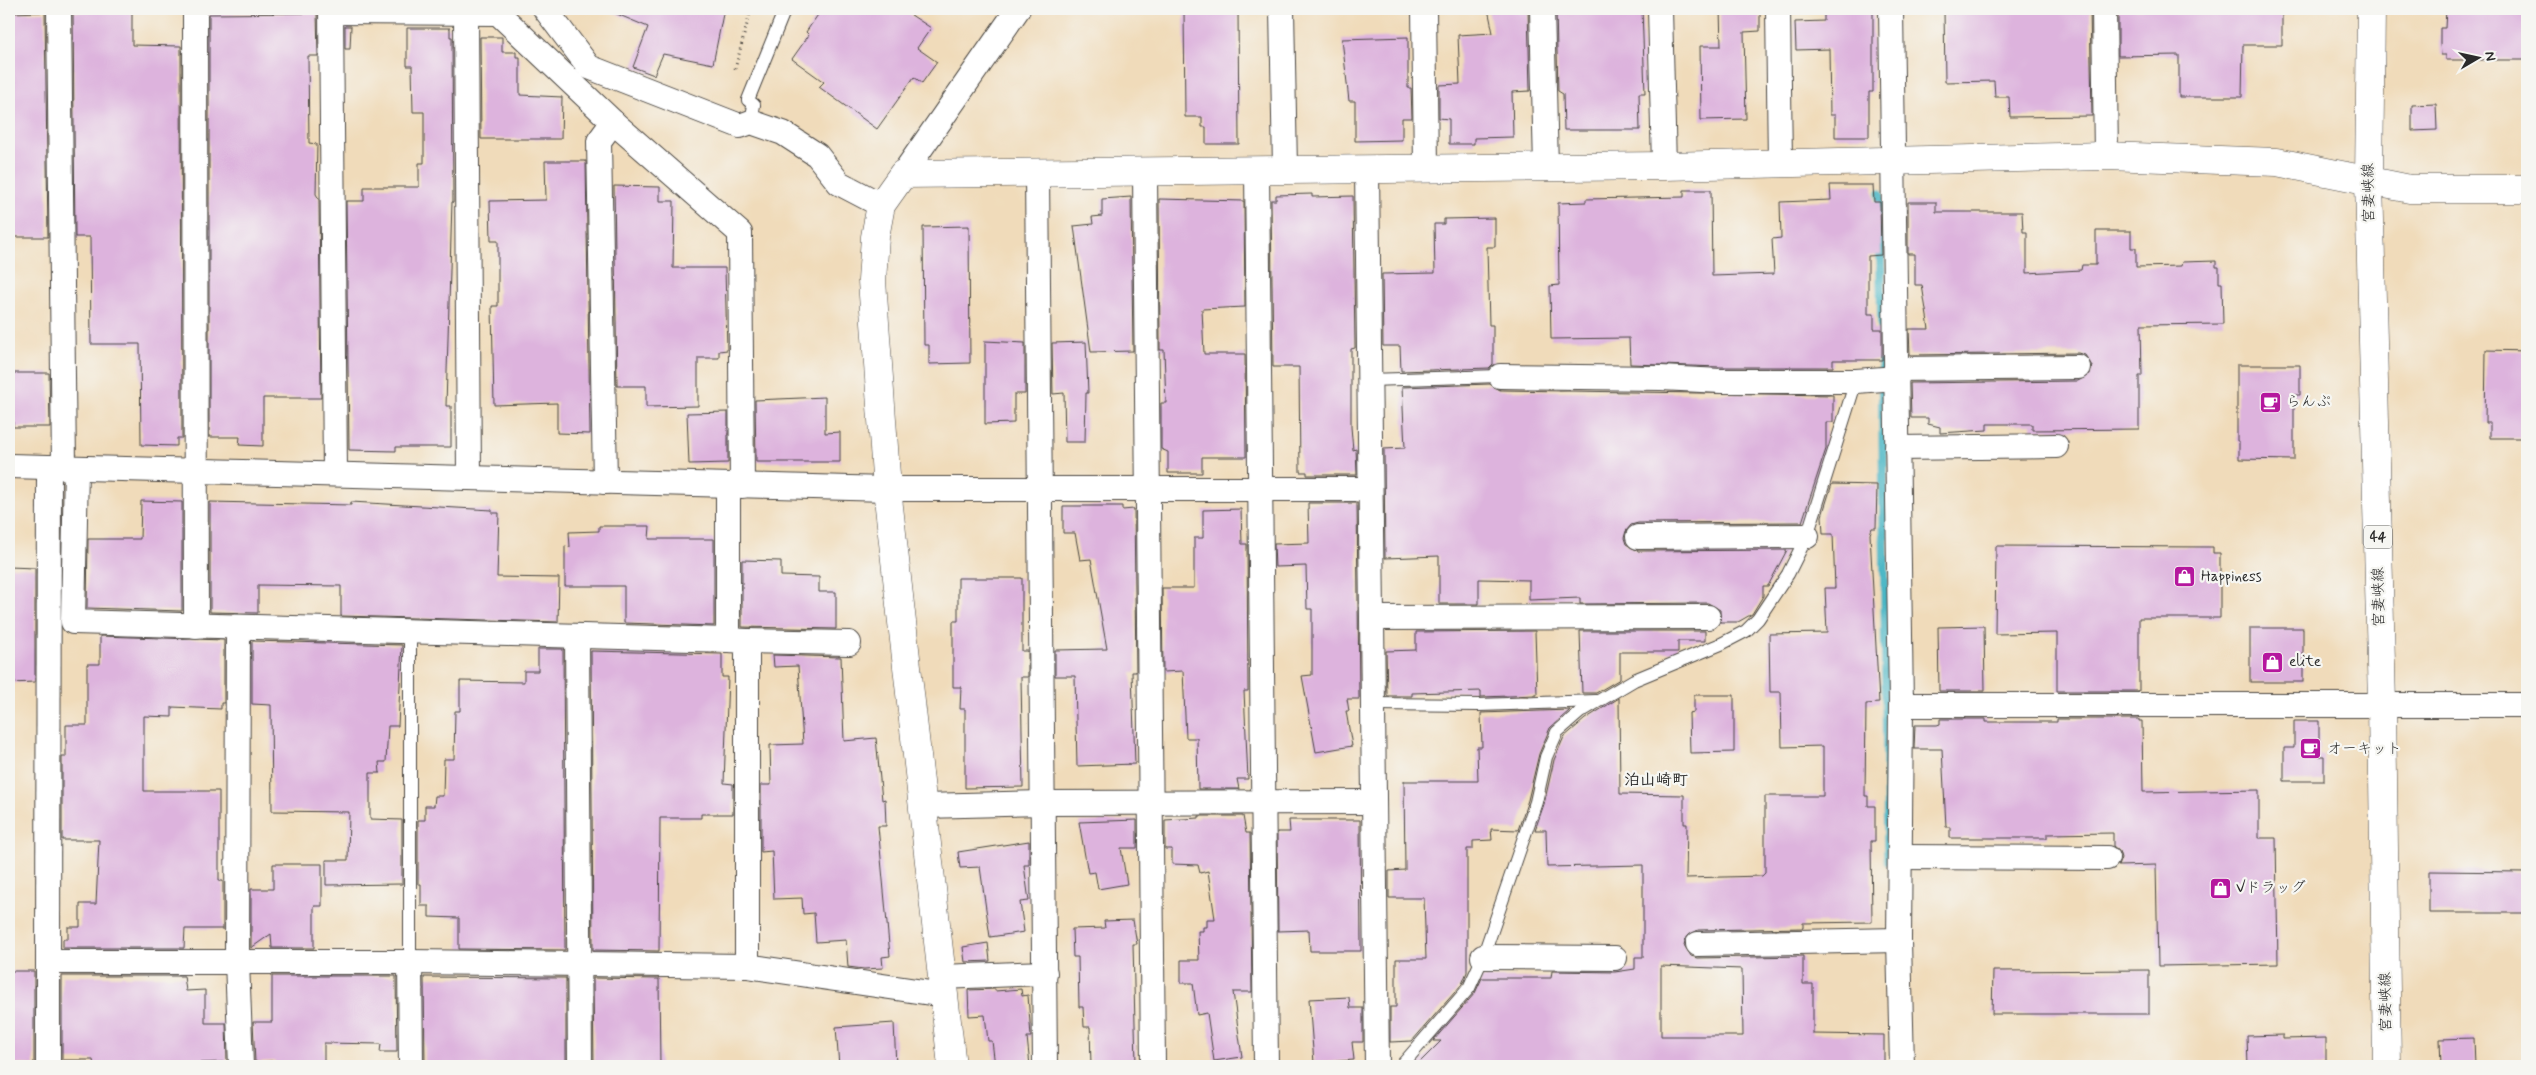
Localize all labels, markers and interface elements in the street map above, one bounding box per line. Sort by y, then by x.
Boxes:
north arrow [2454,32,2504,82]
text: N [2480,50,2499,62]
street label: 宮妻峡線 [2358,163,2380,223]
cafe icon: らんぷ [2258,390,2282,414]
place label: らんぷ [2286,392,2331,412]
road number: 44 [2364,526,2392,548]
shop icon: Happiness [2173,565,2197,589]
place label: Happiness [2201,567,2262,587]
street label: 宮妻峡線 [2368,567,2390,627]
shop icon: elite [2261,650,2285,674]
place label: elite [2289,652,2321,672]
cafe icon: オーキット [2299,737,2323,761]
place label: オーキット [2327,739,2402,759]
district label: 泊山崎町 [1624,770,1688,791]
shop icon: Vドラッグ [2208,876,2232,900]
place label: Vドラッグ [2236,878,2306,898]
street label: 宮妻峡線 [2375,972,2397,1032]

